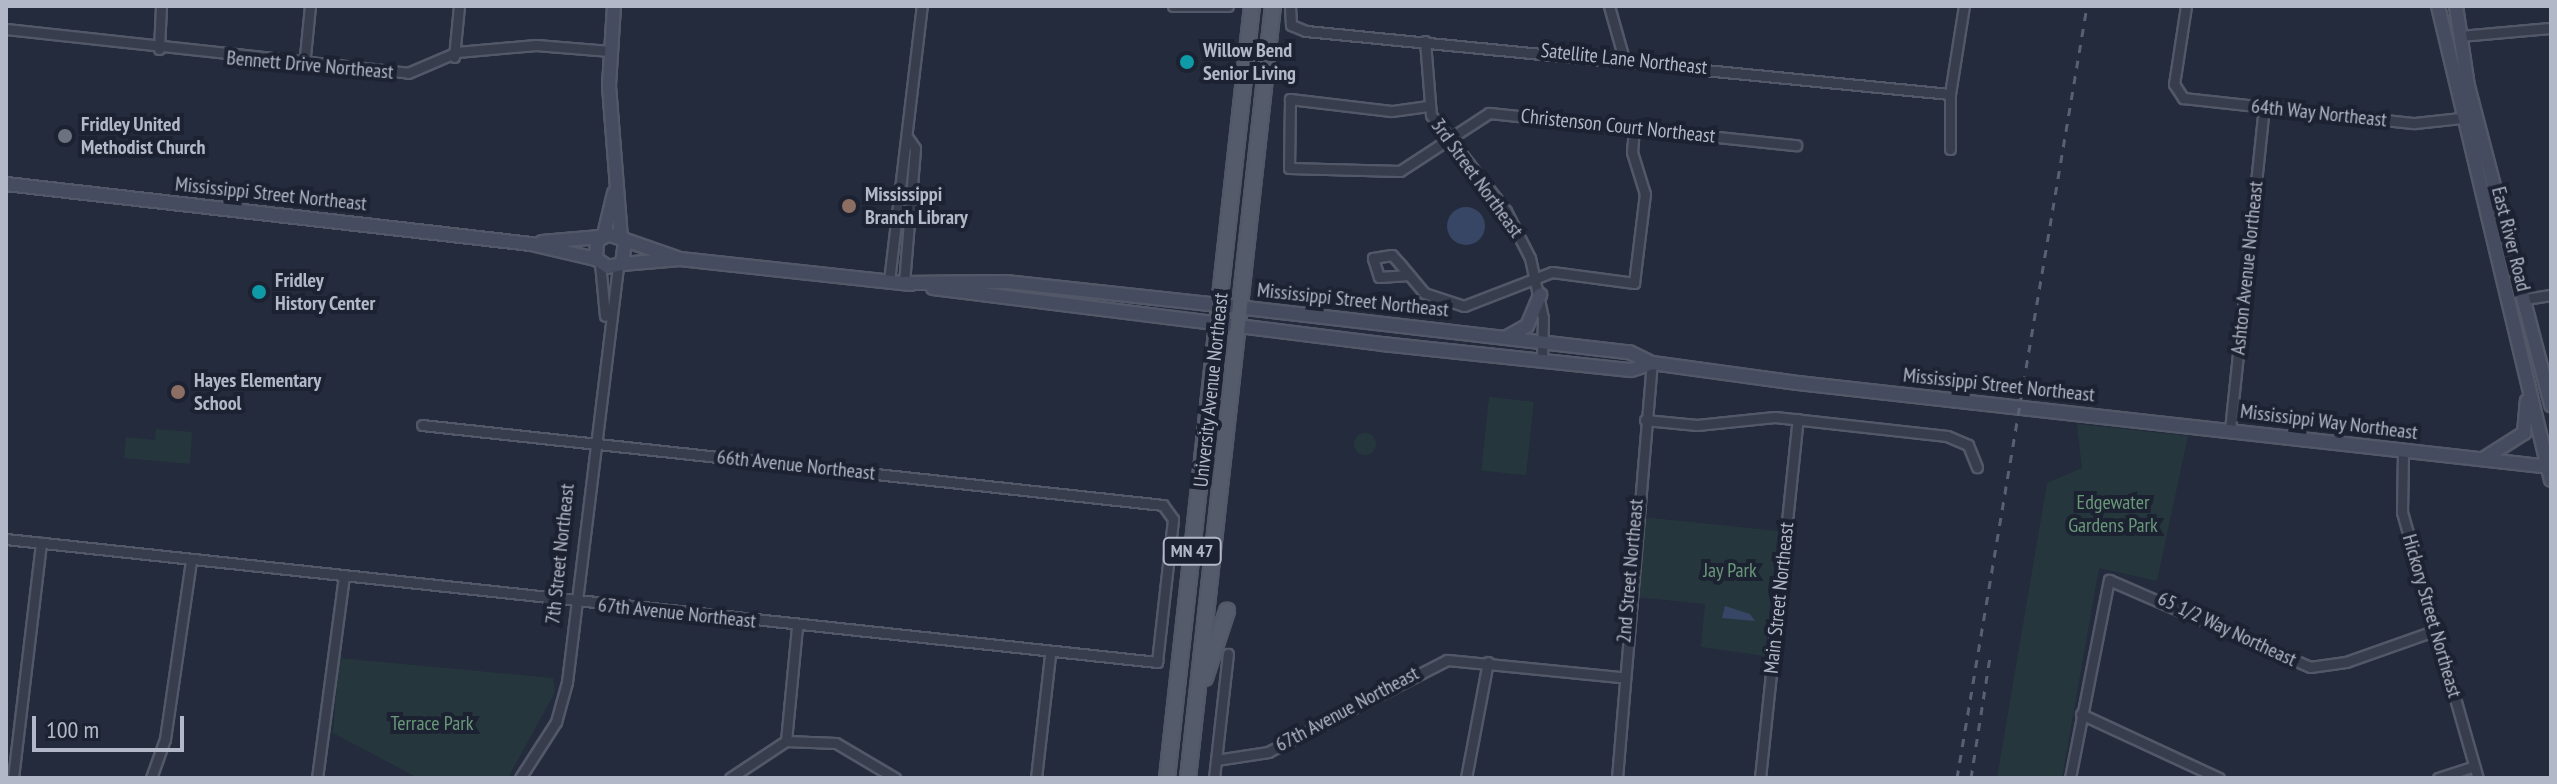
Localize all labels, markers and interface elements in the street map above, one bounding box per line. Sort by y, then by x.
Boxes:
place label: Willow Bend Senior Living [1203,38,1296,85]
street label: Satellite Lane Northeast [1540,38,1708,80]
street label: Bennett Drive Northeast [226,46,394,84]
marker: Willow Bend Senior Living [1178,53,1196,71]
street label: 64th Way Northeast [2250,94,2388,132]
street label: Christenson Court Northeast [1520,104,1716,148]
place label: Fridley United Methodist Church [81,112,206,159]
street label: 3rd Street Northeast [1426,114,1528,242]
marker: Fridley United Methodist Church [56,127,74,145]
street label: Mississippi Street Northeast [174,172,368,216]
street label: Ashton Avenue Northeast [2226,180,2268,356]
place label: Mississippi Branch Library [865,182,968,229]
street label: East River Road [2486,184,2536,294]
marker: Mississippi Branch Library [840,197,858,215]
place label: Fridley History Center [275,268,376,315]
street label: Mississippi Street Northeast [1256,278,1450,322]
marker: Fridley History Center [250,283,268,301]
street label: University Avenue Northeast [1189,291,1233,489]
street label: Mississippi Street Northeast [1902,363,2096,407]
place label: Hayes Elementary School [194,368,321,415]
marker: Hayes Elementary School [169,383,187,401]
street label: Mississippi Way Northeast [2238,399,2420,445]
street label: 66th Avenue Northeast [715,445,877,485]
street label: 7th Street Northeast [541,483,579,625]
park label: Edgewater Gardens Park [2068,490,2158,537]
street label: 2nd Street Northeast [1612,498,1648,644]
street label: Main Street Northeast [1759,521,1799,675]
street label: Hickory Street Northeast [2397,531,2467,701]
road number: MN 47 [1162,537,1222,565]
park label: Jay Park [1703,558,1757,582]
street label: 65 1/2 Way Northeast [2153,586,2301,672]
street label: 67th Avenue Northeast [596,593,758,633]
street label: 67th Avenue Northeast [1271,661,1423,757]
scale bar [36,700,188,750]
park label: Terrace Park [390,711,474,735]
text: 100 m [46,714,99,745]

